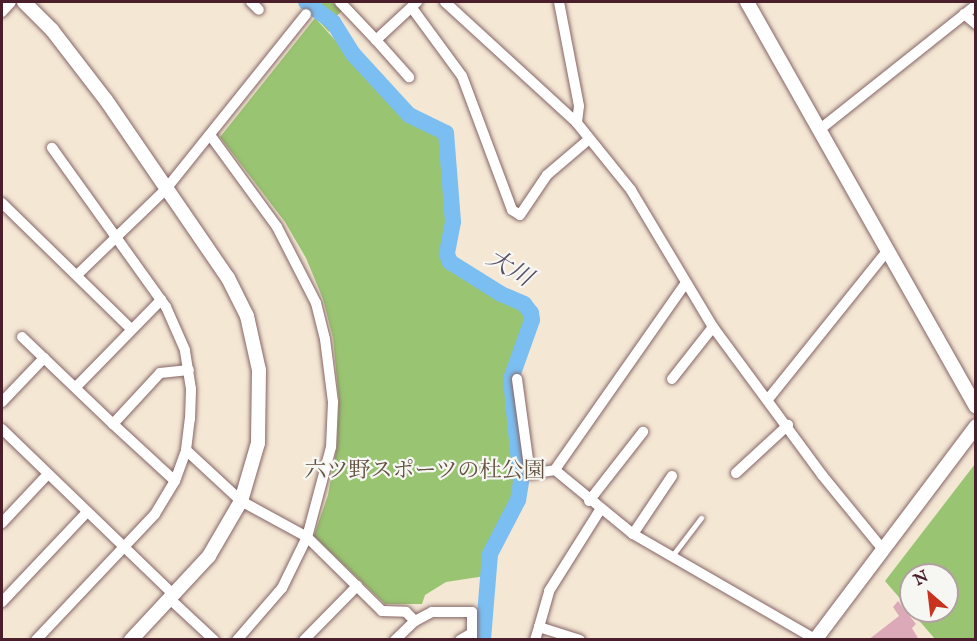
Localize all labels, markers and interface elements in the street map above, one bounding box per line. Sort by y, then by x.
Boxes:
water label: 大川 [481,244,537,294]
park label: 六ツ野スポーツの杜公園 [304,459,546,485]
north arrow [899,563,959,623]
text: N [911,567,932,591]

